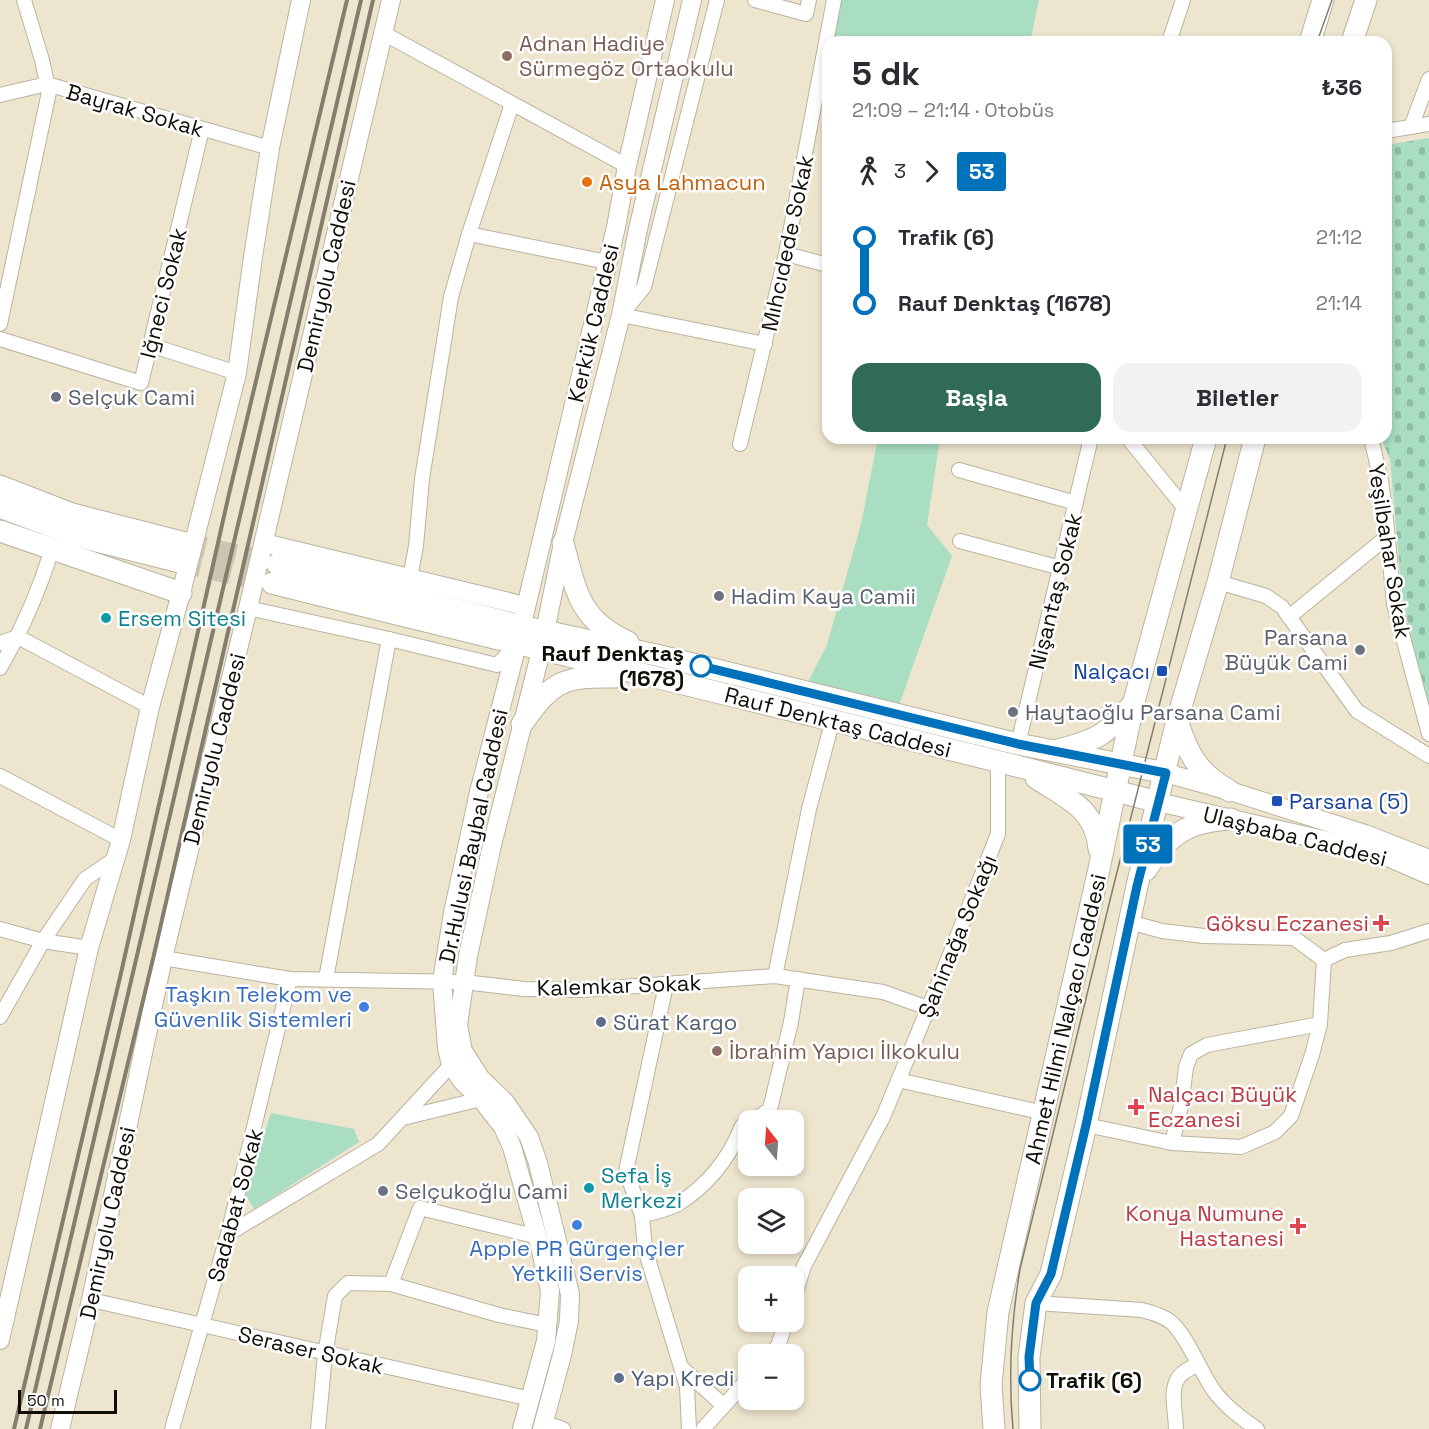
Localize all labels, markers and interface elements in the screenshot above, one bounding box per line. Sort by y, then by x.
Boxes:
place label: Adnan Hadiye Sürmegöz Ortaokulu [519,29,734,82]
marker: Adnan Hadiye Sürmegöz Ortaokulu [500,49,514,63]
text: 5 dk [852,53,920,95]
text: ₺36 [1321,73,1362,101]
street label: Bayrak Sokak [63,77,207,143]
text: 21:09 – 21:14 · Otobüs [852,97,1054,123]
street label: Mıhcıdede Sokak [755,152,819,334]
icon: walk [852,155,885,188]
icon: forward [915,155,948,188]
text: 3 [894,158,906,184]
text: 53 [969,158,994,185]
place label: Asya Lahmacun [599,168,766,196]
marker: Asya Lahmacun [580,175,594,189]
street label: Demiryolu Caddesi [290,177,362,375]
text: Trafik (6) [898,223,994,251]
text: 21:12 [1316,224,1362,250]
street label: Iğneci Sokak [133,225,193,361]
street label: Kerkük Caddesi [561,241,625,405]
text: Rauf Denktaş (1678) [898,289,1111,317]
text: 21:14 [1316,290,1362,316]
button: Başla [852,363,1101,432]
button: Biletler [1113,363,1362,432]
place label: Selçuk Cami [68,383,195,411]
marker: Selçuk Cami [49,390,63,404]
street label: Yeşilbahar Sokak [1362,461,1418,641]
street label: Nişantaş Sokak [1022,510,1088,672]
place label: Hadim Kaya Camii [731,582,916,610]
marker: Hadim Kaya Camii [712,589,726,603]
place label: Ersem Sitesi [118,604,246,632]
marker: Ersem Sitesi [99,611,113,625]
place label: Parsana Büyük Cami [1224,623,1348,676]
place label: Rauf Denktaş (1678) [541,639,684,692]
marker: Parsana Büyük Cami [1353,643,1367,657]
street label: Demiryolu Caddesi [177,650,251,848]
marker: Rauf Denktaş (1678) [690,655,712,677]
place label: Nalçacı [1073,657,1150,685]
marker: Nalçacı [1155,664,1169,678]
street label: Rauf Denktaş Caddesi [722,680,954,764]
place label: Haytaoğlu Parsana Cami [1025,698,1281,726]
marker: Haytaoğlu Parsana Cami [1006,705,1020,719]
street label: Dr.Hulusi Baybal Caddesi [432,706,514,966]
place label: Parsana (5) [1289,787,1408,815]
marker: Parsana (5) [1270,794,1284,808]
street label: Ulaşbaba Caddesi [1200,800,1390,872]
line badge: 53 [1121,824,1175,864]
text: 53 [1135,831,1161,858]
street label: Şahinağa Sokağı [911,850,1003,1022]
street label: Ahmet Hilmi Nalçacı Caddesi [1018,871,1112,1167]
place label: Göksu Eczanesi [1206,909,1369,937]
marker: Göksu Eczanesi [1374,916,1388,930]
street label: Kalemkar Sokak [536,968,702,1002]
place label: Taşkın Telekom ve Güvenlik Sistemleri [154,980,352,1033]
marker: Taşkın Telekom ve Güvenlik Sistemleri [357,1000,371,1014]
place label: Sürat Kargo [613,1008,737,1036]
marker: Sürat Kargo [594,1015,608,1029]
place label: İbrahim Yapıcı İlkokulu [729,1037,960,1065]
marker: İbrahim Yapıcı İlkokulu [710,1044,724,1058]
place label: Nalçacı Büyük Eczanesi [1148,1080,1297,1133]
marker: Nalçacı Büyük Eczanesi [1129,1100,1143,1114]
north arrow [738,1110,804,1176]
map controls [738,1110,804,1410]
street label: Demiryolu Caddesi [73,1124,141,1322]
street label: Sadabat Sokak [201,1125,269,1285]
place label: Sefa İş Merkezi [601,1161,682,1214]
place label: Selçukoğlu Cami [395,1177,568,1205]
marker: Sefa İş Merkezi [582,1181,596,1195]
marker: Selçukoğlu Cami [376,1184,390,1198]
button: layers [738,1188,804,1254]
place label: Konya Numune Hastanesi [1126,1199,1284,1252]
marker: Konya Numune Hastanesi [1289,1217,1307,1235]
marker: Apple PR Gürgençler Yetkili Servis [570,1218,584,1232]
place label: Apple PR Gürgençler Yetkili Servis [469,1234,685,1287]
button: + [738,1266,804,1332]
street label: Seraser Sokak [235,1320,387,1380]
button: − [738,1344,804,1410]
place label: Yapı Kredi [631,1364,734,1392]
place label: Trafik (6) [1046,1366,1142,1394]
marker: Trafik (6) [1019,1369,1041,1391]
marker: Yapı Kredi [612,1371,626,1385]
scale bar [18,1387,117,1414]
text: 50 m [27,1390,65,1411]

